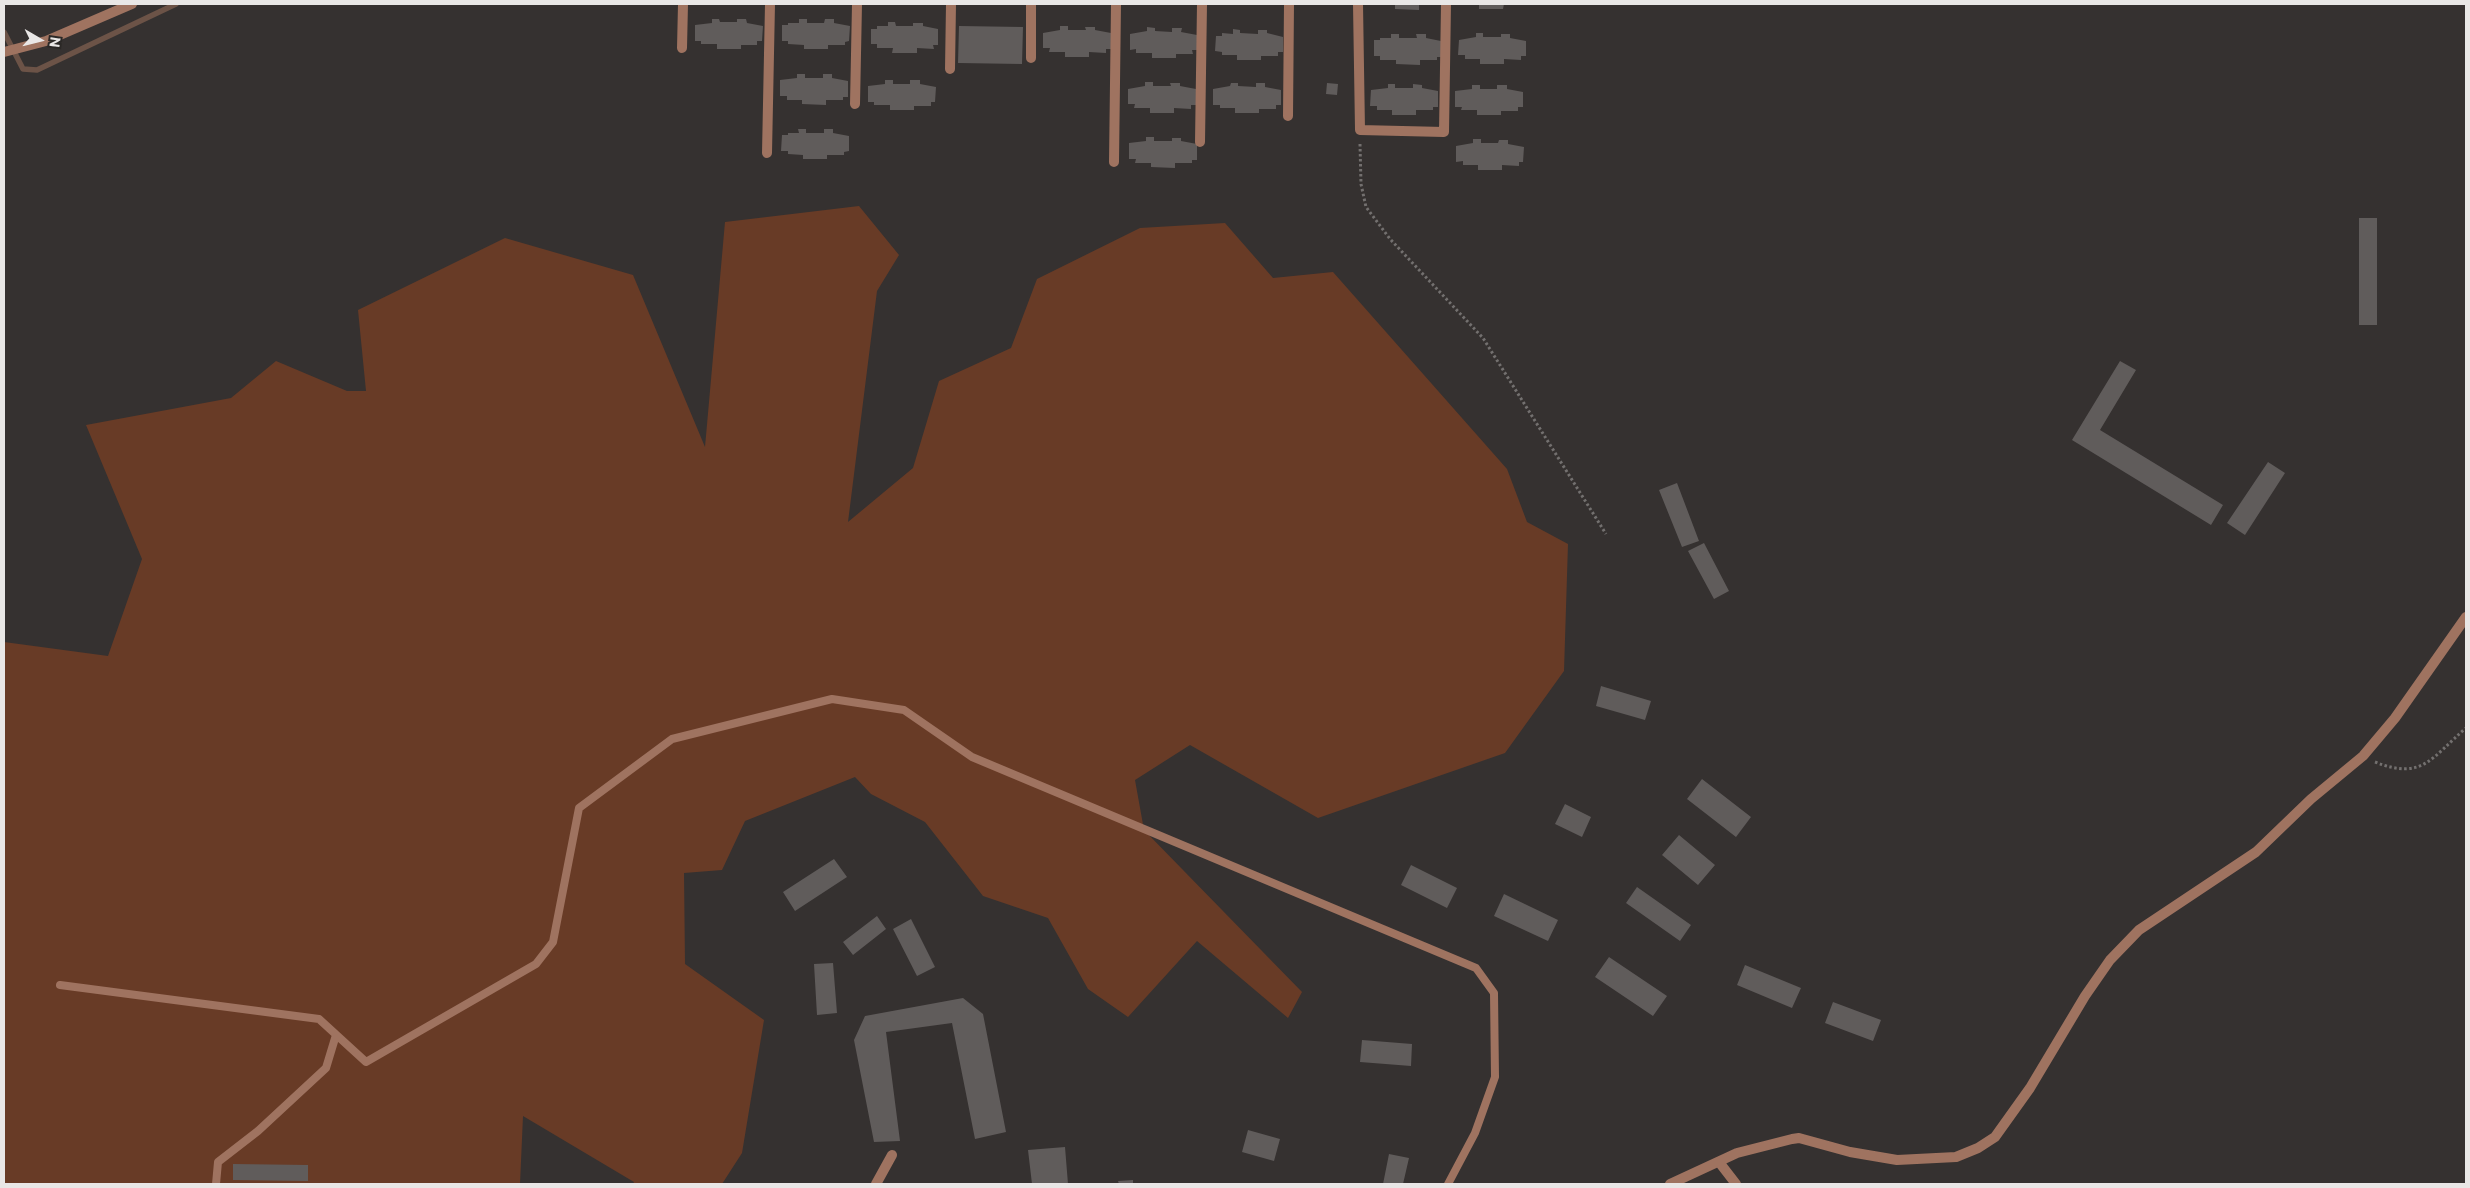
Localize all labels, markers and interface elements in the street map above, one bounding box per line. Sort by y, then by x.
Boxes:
north arrow [15,15,65,65]
text: N [46,36,64,49]

